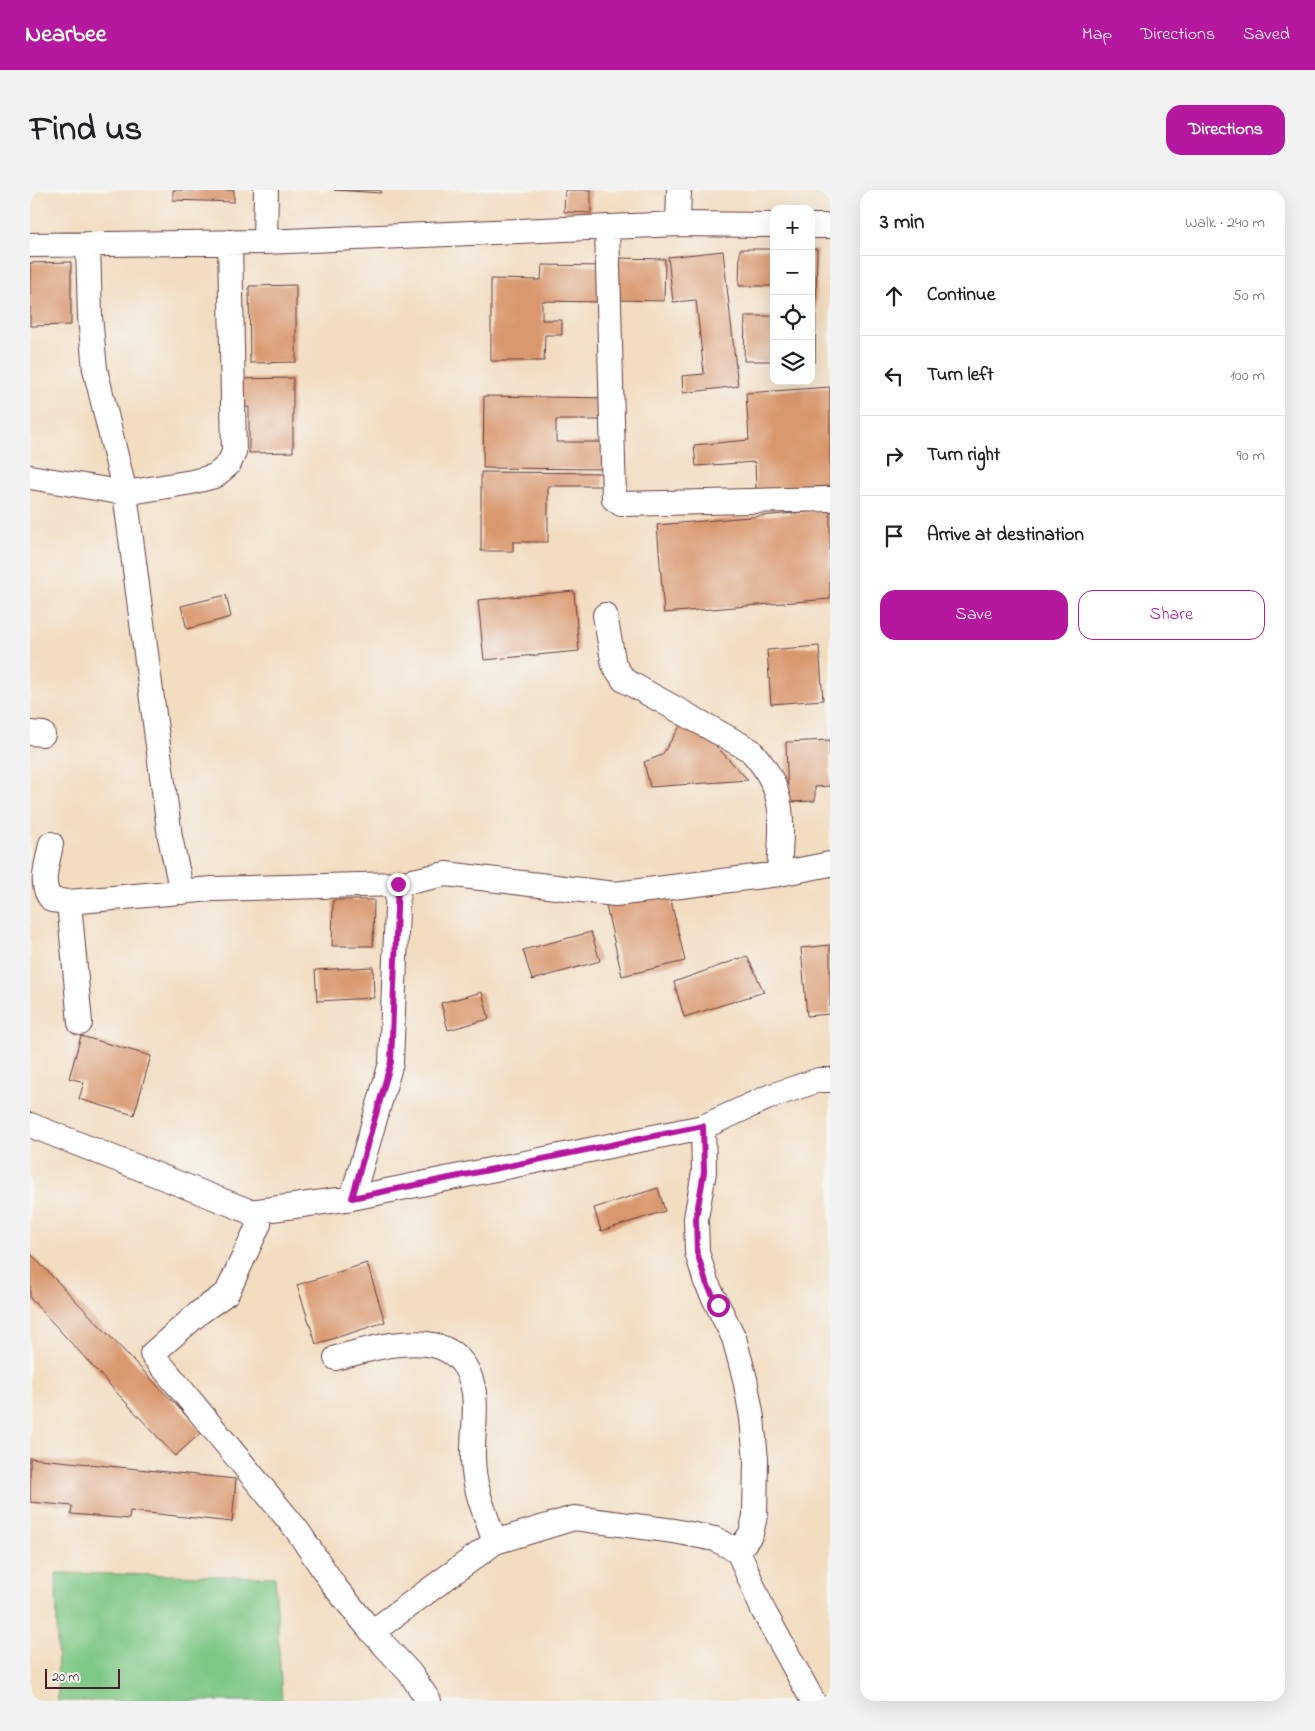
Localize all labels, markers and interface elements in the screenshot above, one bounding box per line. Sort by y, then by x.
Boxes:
text: Nearbee [25,18,107,53]
text: Map [1082,22,1112,48]
text: Directions [1140,22,1215,48]
text: Saved [1243,22,1290,48]
text: Find us [30,105,142,156]
button: Directions [1166,105,1285,155]
map controls [770,205,815,385]
button: + [770,205,815,250]
text: 3 min [880,208,924,238]
text: Walk · 240 m [1185,211,1265,235]
button: − [770,250,815,295]
icon: ahead [880,282,908,310]
text: Continue [927,282,995,309]
text: 50 m [1233,284,1265,308]
button: locate [770,295,815,340]
button: layers [770,340,815,385]
icon: left [880,362,908,390]
text: Turn left [927,362,994,389]
text: 100 m [1230,364,1265,388]
icon: right [880,442,908,470]
text: Turn right [927,442,1000,469]
text: 90 m [1237,444,1265,468]
icon: arrive [880,522,908,550]
text: Arrive at destination [927,522,1084,549]
button: Save [880,590,1068,640]
button: Share [1078,590,1265,640]
route end [387,873,410,896]
route start [707,1294,730,1317]
scale bar [45,1666,120,1689]
text: 20 m [52,1667,79,1688]

